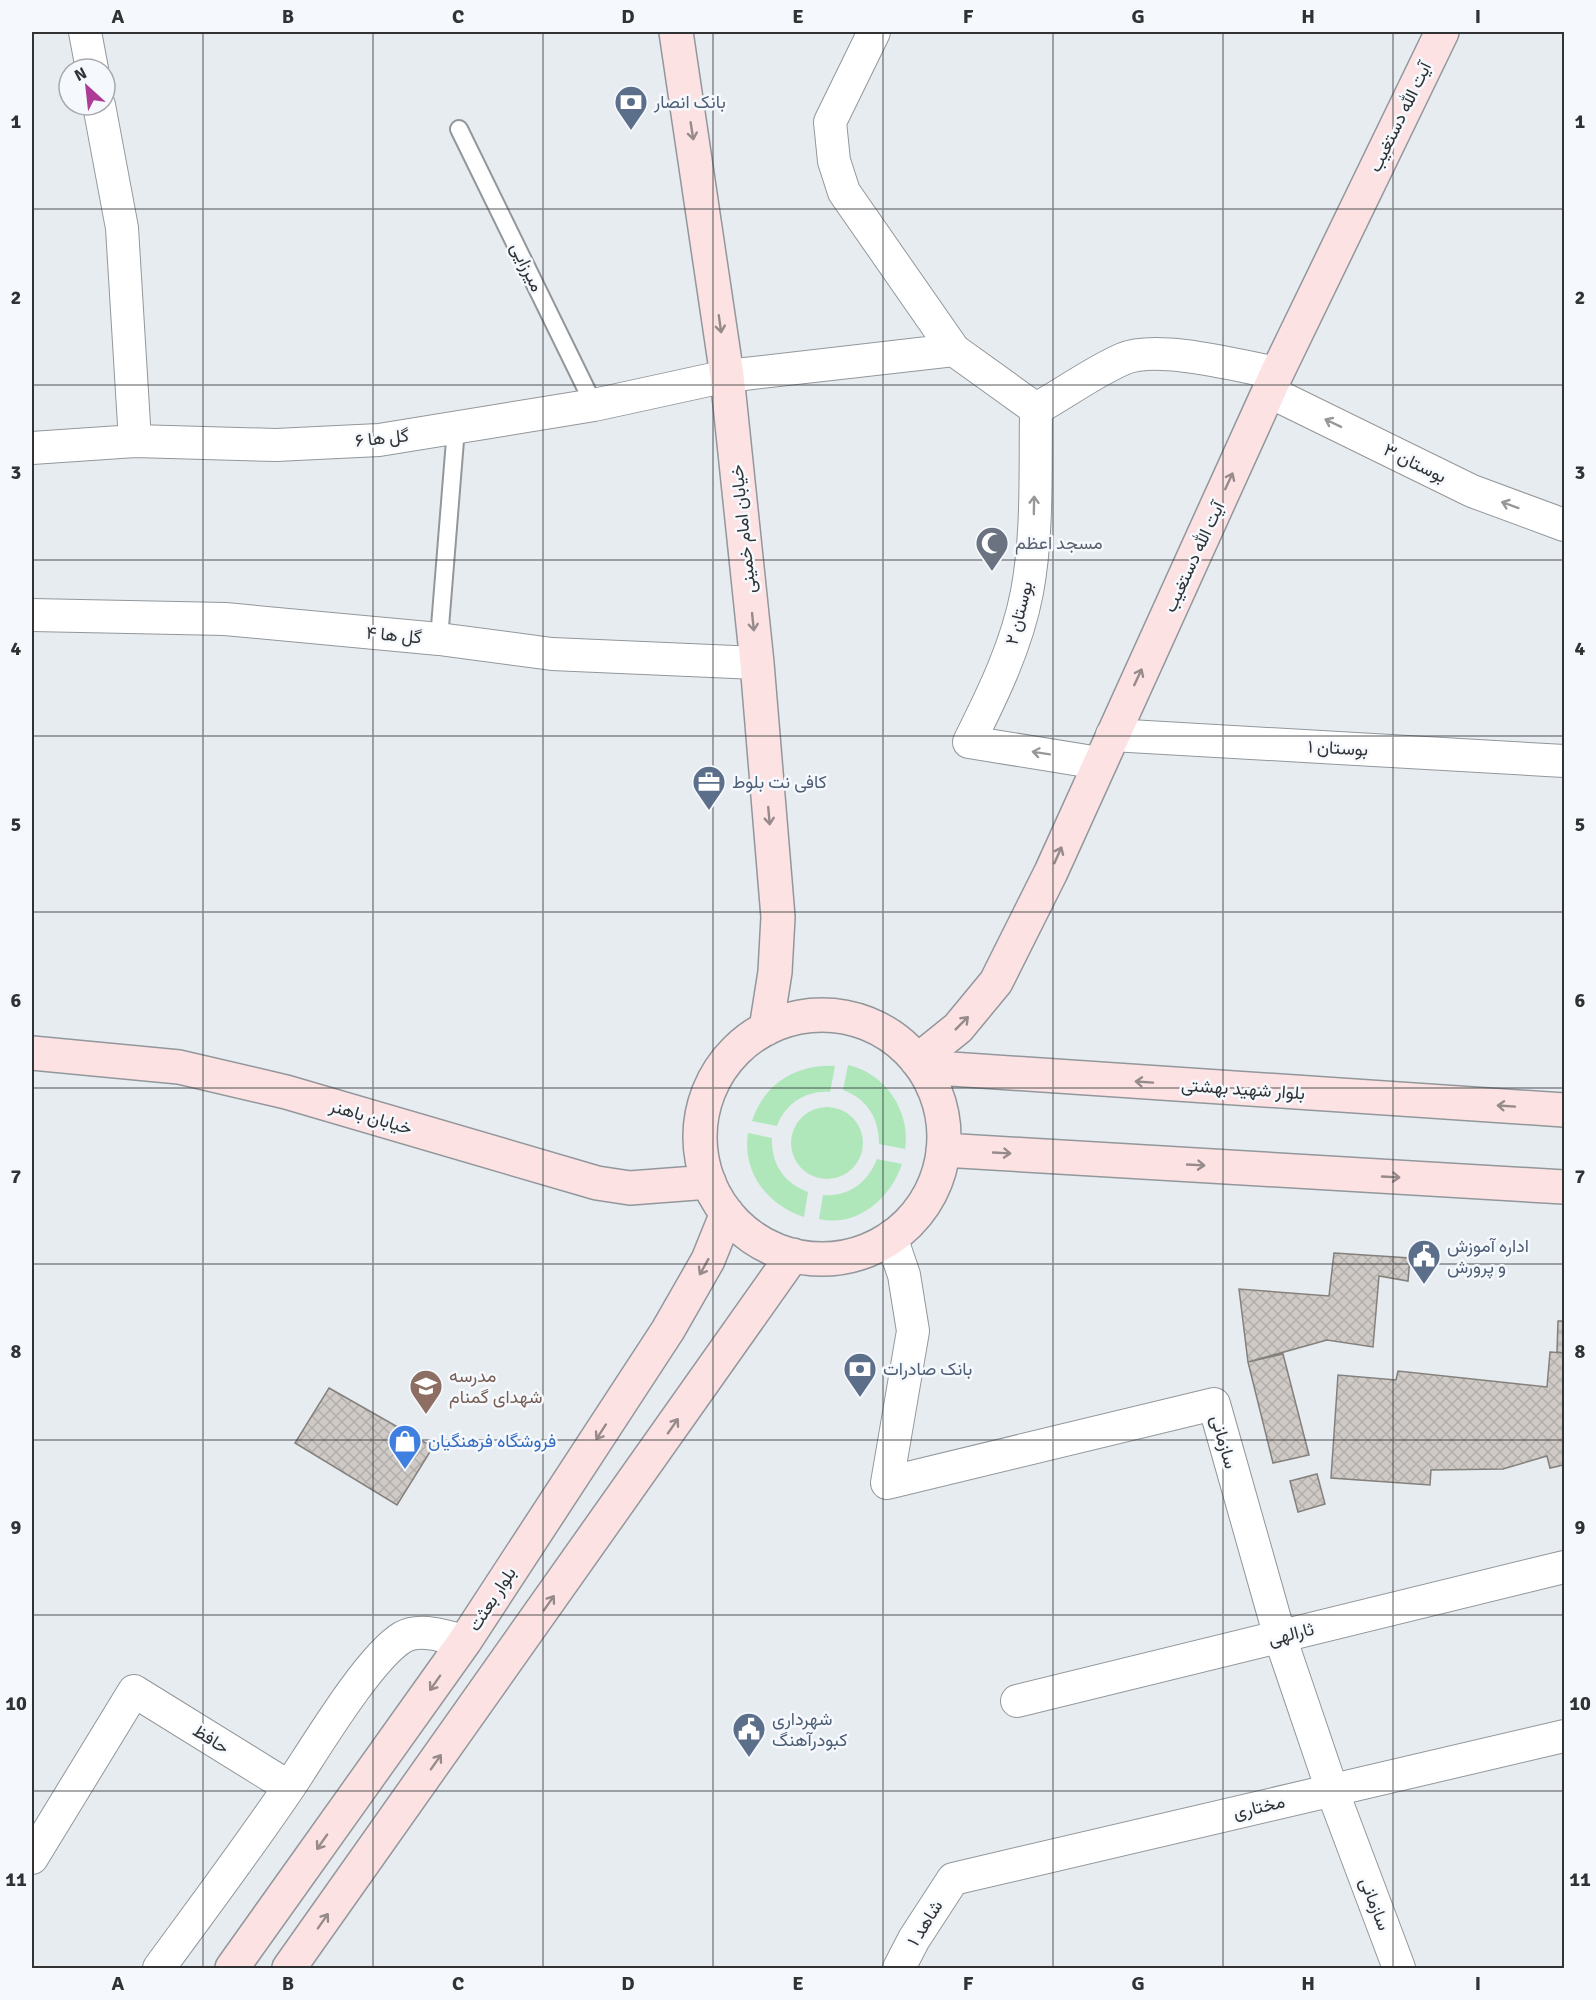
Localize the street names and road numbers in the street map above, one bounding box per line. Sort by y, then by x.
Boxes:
street label: آیت الله دستغیب [1364,57,1437,176]
street label: میرزایی [506,239,548,295]
street label: گل ها ۶ [354,424,410,452]
street label: بوستان ۳ [1380,438,1450,488]
street label: خیابان امام خمینی [725,463,762,594]
street label: آیت الله دستغیب [1159,496,1230,616]
street label: بوستان ۲ [1001,579,1037,647]
street label: گل ها ۴ [365,622,423,648]
street label: بوستان ۱ [1307,735,1369,761]
street label: بلوار شهید بهشتی [1180,1074,1306,1104]
street label: خیابان باهنر [326,1094,415,1139]
street label: سازمانی [1206,1413,1242,1471]
street label: بلوار بعثت [463,1563,521,1635]
street label: ثارالهی [1266,1618,1316,1650]
street label: حافظ [189,1719,233,1759]
street label: مختاری [1231,1790,1287,1824]
street label: سازمانی [1355,1874,1395,1934]
street label: شاهد ۱ [902,1896,948,1950]

